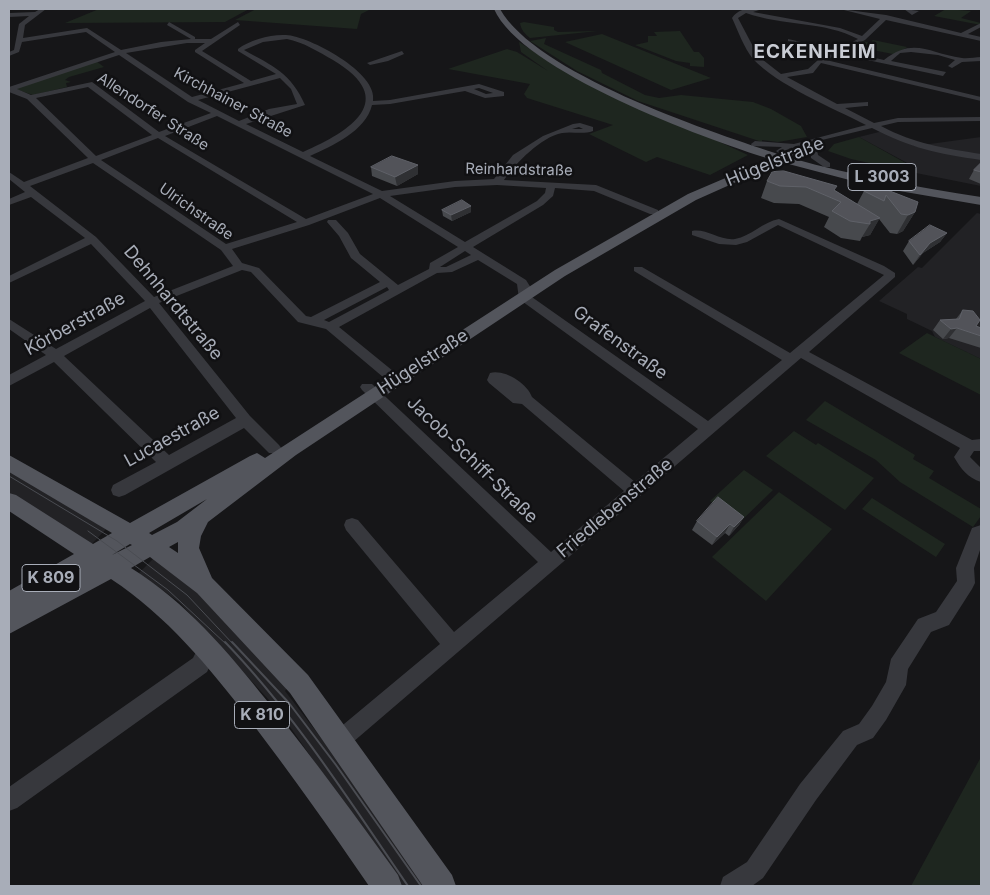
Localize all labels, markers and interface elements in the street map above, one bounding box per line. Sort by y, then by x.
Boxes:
district label: ECKENHEIM [752,41,878,63]
street label: Kirchhainer Straße [171,64,295,142]
street label: Allendorfer Straße [94,69,212,155]
street label: Hügelstraße [723,133,827,191]
street label: Reinhardstraße [465,160,573,180]
road number: L 3003 [848,163,916,190]
street label: Ulrichstraße [155,180,237,244]
street label: Dehnhardtstraße [119,241,227,365]
street label: Körberstraße [21,288,129,360]
street label: Grafenstraße [569,302,671,384]
street label: Hügelstraße [374,325,472,399]
street label: Jacob-Schiff-Straße [402,392,542,528]
street label: Lucaestraße [121,402,223,472]
street label: Friedlebenstraße [553,453,677,563]
road number: K 809 [22,564,80,592]
road number: K 810 [234,702,290,728]

